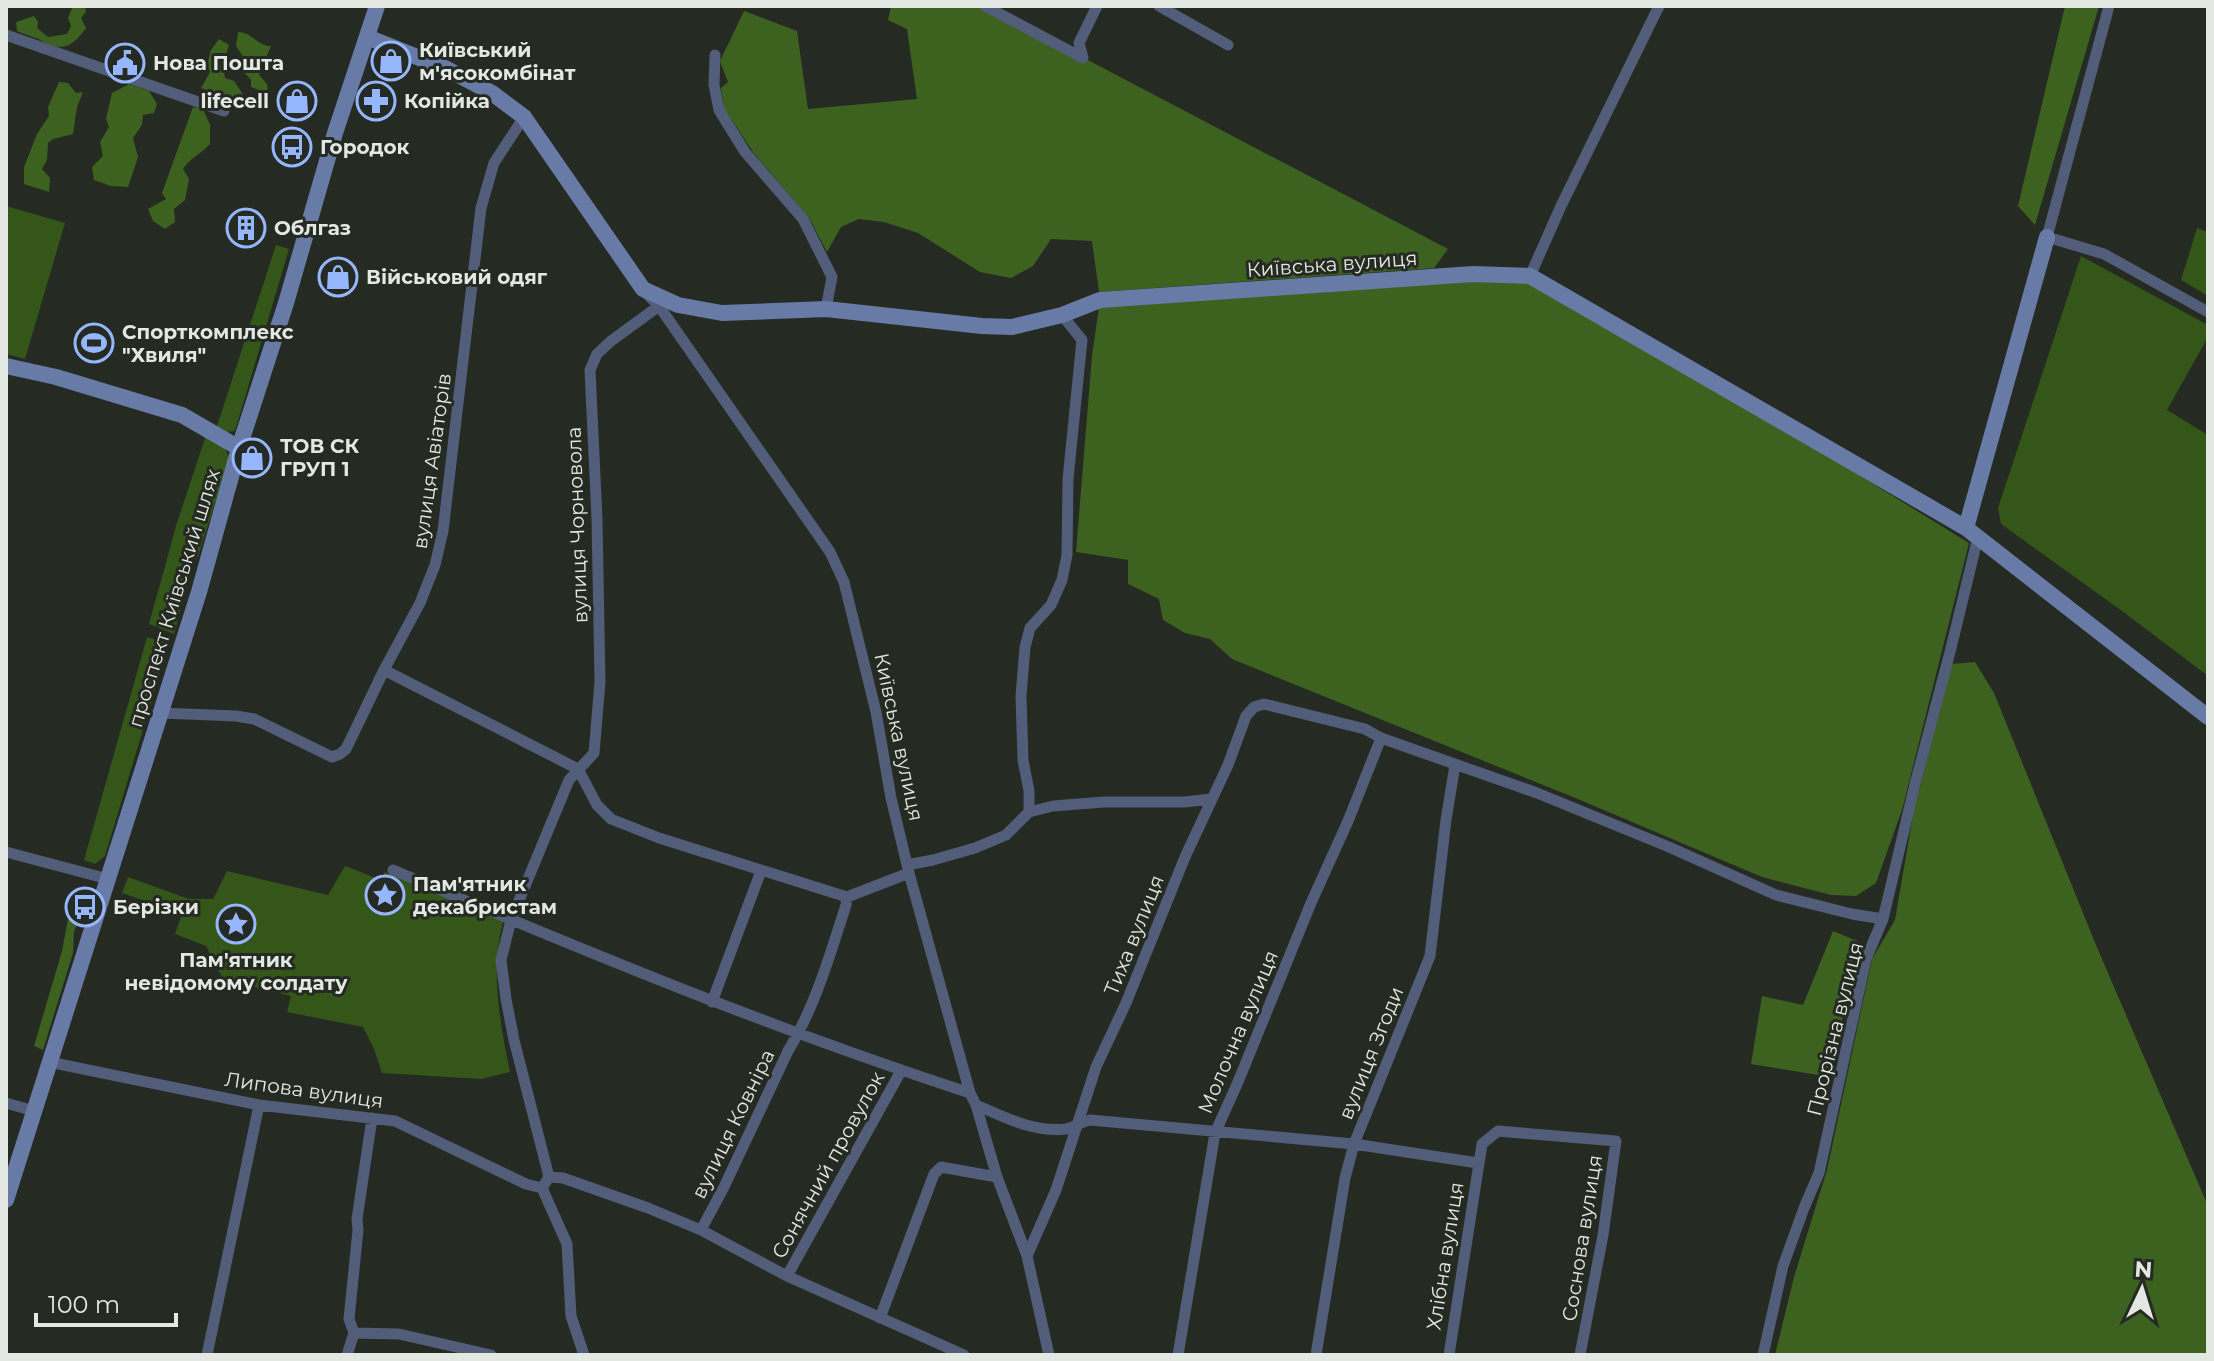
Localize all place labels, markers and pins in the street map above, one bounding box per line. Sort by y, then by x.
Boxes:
place label: Київський м'ясокомбінат [419,38,576,85]
shop icon: Київський м'ясокомбінат [370,40,412,82]
public building icon: Нова Пошта [104,42,146,84]
place label: Нова Пошта [153,51,284,75]
shop icon: lifecell [276,80,318,122]
pharmacy icon: Копійка [355,80,397,122]
place label: lifecell [200,89,269,113]
place label: Копійка [404,89,490,113]
bus stop icon: Городок [271,126,313,168]
place label: Городок [320,135,410,159]
building icon: Облгаз [225,207,267,249]
place label: Облгаз [274,216,351,240]
shop icon: Військовий одяг [317,256,359,298]
place label: Військовий одяг [366,265,548,289]
place label: Спорткомплекс "Хвиля" [122,320,294,367]
sports icon: Спорткомплекс "Хвиля" [73,322,115,364]
place label: ТОВ СК ГРУП 1 [280,434,359,481]
shop icon: ТОВ СК ГРУП 1 [231,437,273,479]
place label: Пам'ятник декабристам [413,872,557,919]
place icon: Пам'ятник декабристам [364,874,406,916]
bus stop icon: Берізки [64,886,106,928]
place label: Берізки [113,895,199,919]
place icon: Пам'ятник невідомому солдату [215,903,257,945]
place label: Пам'ятник невідомому солдату [124,948,348,995]

